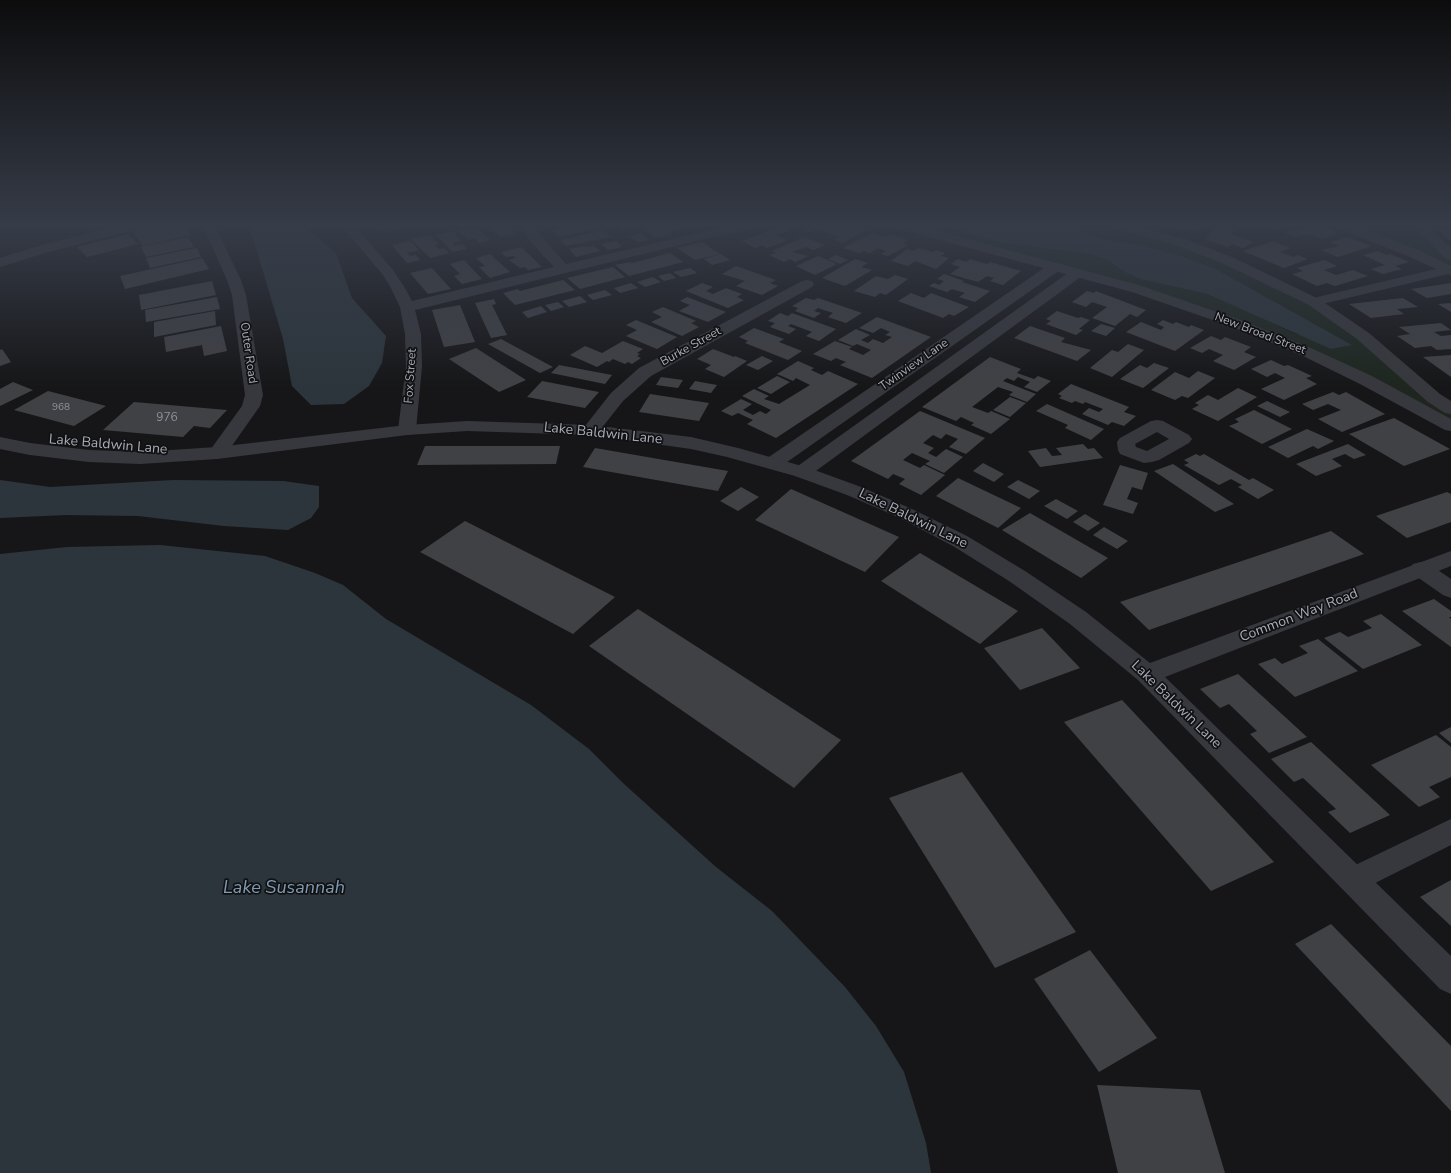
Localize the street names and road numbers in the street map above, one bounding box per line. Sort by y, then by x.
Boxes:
street label: New Broad Street [1212,310,1308,358]
street label: Outer Road [237,321,259,385]
street label: Burke Street [658,324,724,370]
street label: Twinview Lane [877,336,951,394]
street label: Fox Street [402,348,420,404]
street label: Lake Baldwin Lane [543,419,663,449]
street label: Lake Baldwin Lane [48,431,168,459]
street label: Lake Baldwin Lane [856,485,970,553]
street label: Common Way Road [1237,586,1361,646]
street label: Lake Baldwin Lane [1127,658,1225,752]

